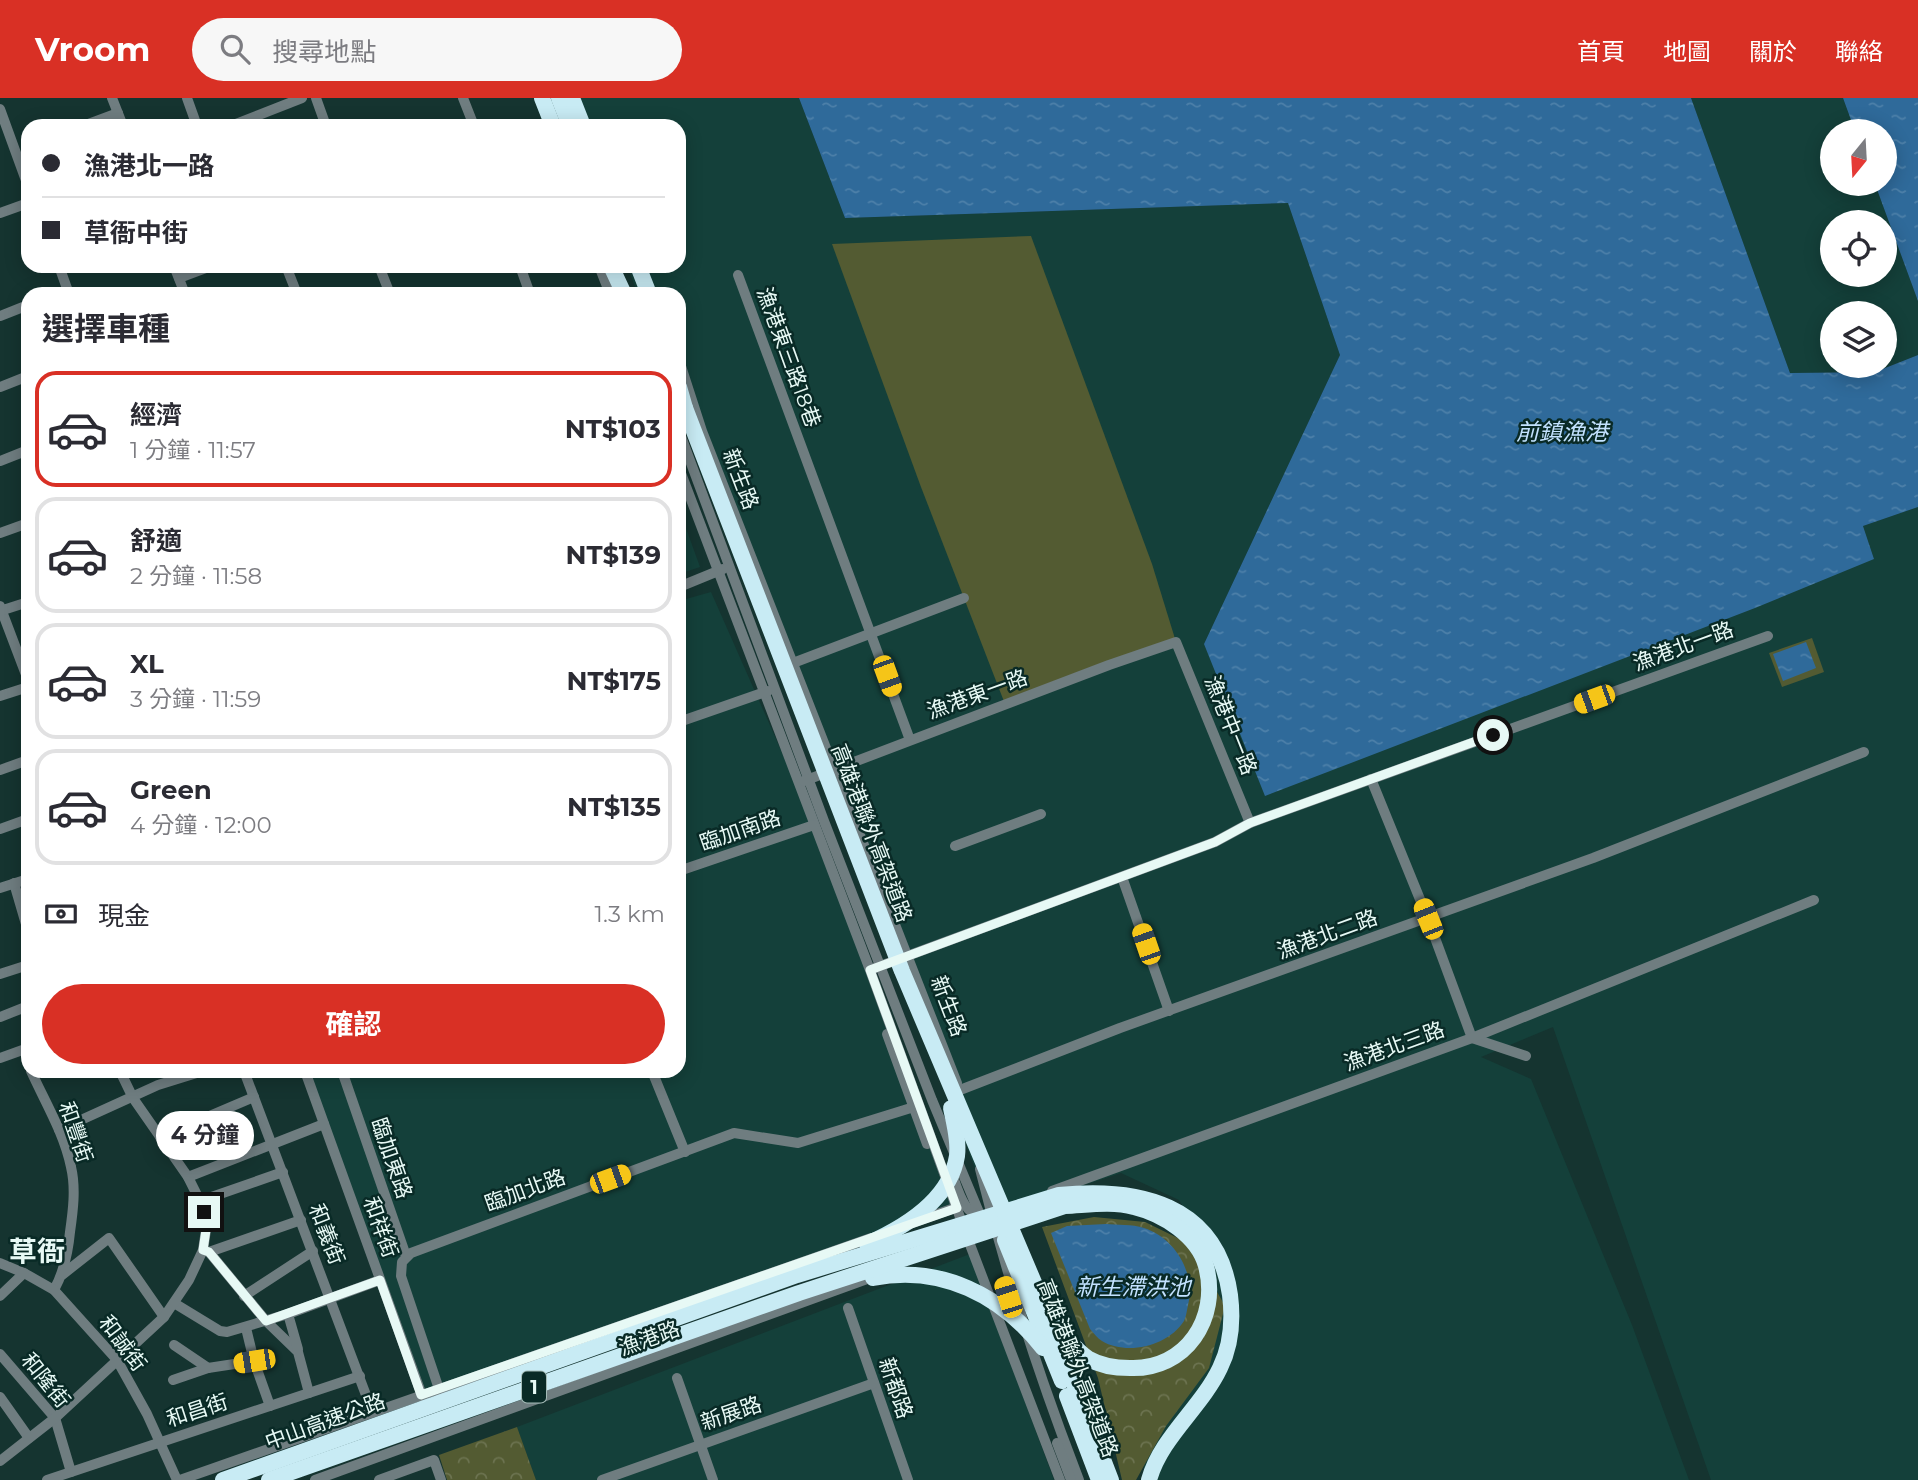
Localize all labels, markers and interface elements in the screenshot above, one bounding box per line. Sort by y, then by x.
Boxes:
search box [192,18,682,81]
text: Vroom [35,29,150,69]
icon: search [216,30,254,68]
text: 搜尋地點 [272,36,376,68]
text: 首頁 [1577,37,1625,66]
text: 地圖 [1663,37,1711,66]
text: 關於 [1749,37,1797,66]
text: 聯絡 [1835,37,1883,66]
north arrow [1820,119,1897,196]
map controls [1820,119,1897,378]
text: 漁港北一路 [84,150,214,182]
button: locate [1820,210,1897,287]
text: 草衙中街 [84,217,188,249]
street label: 漁港東三路18巷 [752,284,826,430]
button: layers [1820,301,1897,378]
text: 選擇車種 [42,309,170,348]
icon: car [46,398,109,461]
text: 經濟 [130,399,182,431]
text: NT$103 [565,413,661,445]
water label: 前鎮漁港 [1516,418,1611,446]
text: 1 分鐘 · 11:57 [130,436,256,464]
street label: 新生路 [718,445,764,513]
icon: car [46,524,109,587]
text: 舒適 [130,525,182,557]
text: NT$139 [566,539,661,571]
text: 2 分鐘 · 11:58 [130,562,262,590]
street label: 漁港北一路 [1629,616,1737,676]
text: XL [130,648,164,680]
icon: car [46,650,109,713]
car [870,653,905,699]
street label: 漁港東一路 [923,664,1031,724]
text: NT$175 [566,665,661,697]
street label: 漁港中一路 [1200,672,1262,778]
car [1571,682,1618,716]
text: 3 分鐘 · 11:59 [130,685,261,713]
route start [1477,719,1509,751]
street label: 高雄港聯外高架道路 [826,740,918,926]
text: Green [130,774,212,806]
icon: car [46,776,109,839]
text: NT$135 [567,791,661,823]
street label: 臨加南路 [696,805,784,855]
text: 4 分鐘 · 12:00 [130,811,272,839]
icon: cash [42,895,80,933]
car [1411,896,1446,942]
text: 現金 [98,900,150,932]
text: 1.3 km [595,900,665,928]
street label: 漁港北二路 [1273,904,1381,964]
car [1130,921,1163,967]
street label: 新生路 [926,972,972,1040]
button: 確認 [42,984,665,1064]
street label: 漁港北三路 [1340,1016,1448,1076]
street label: 和豐街 [54,1098,98,1166]
callout: 4 分鐘 [155,1110,253,1160]
street label: 臨加東路 [367,1114,417,1202]
text: 4 分鐘 [171,1121,239,1149]
car [587,1162,634,1196]
street label: 臨加北路 [481,1164,569,1216]
street label: 和祥街 [358,1193,404,1261]
route end [188,1196,220,1228]
street label: 和義街 [304,1200,350,1268]
district label: 草衙 [9,1234,65,1268]
water label: 新生滯洪池 [1076,1273,1193,1301]
car [992,1274,1025,1320]
street label: 高雄港聯外高架道路 [1032,1275,1124,1461]
street label: 和誠街 [94,1310,152,1376]
street label: 漁港路 [615,1315,683,1361]
car [232,1347,277,1375]
street label: 和隆街 [16,1348,76,1412]
street label: 新都路 [874,1354,918,1422]
road number: 1 [522,1372,546,1402]
street label: 和昌街 [163,1388,231,1432]
street label: 中山高速公路 [262,1388,388,1454]
street label: 新展路 [697,1391,765,1435]

